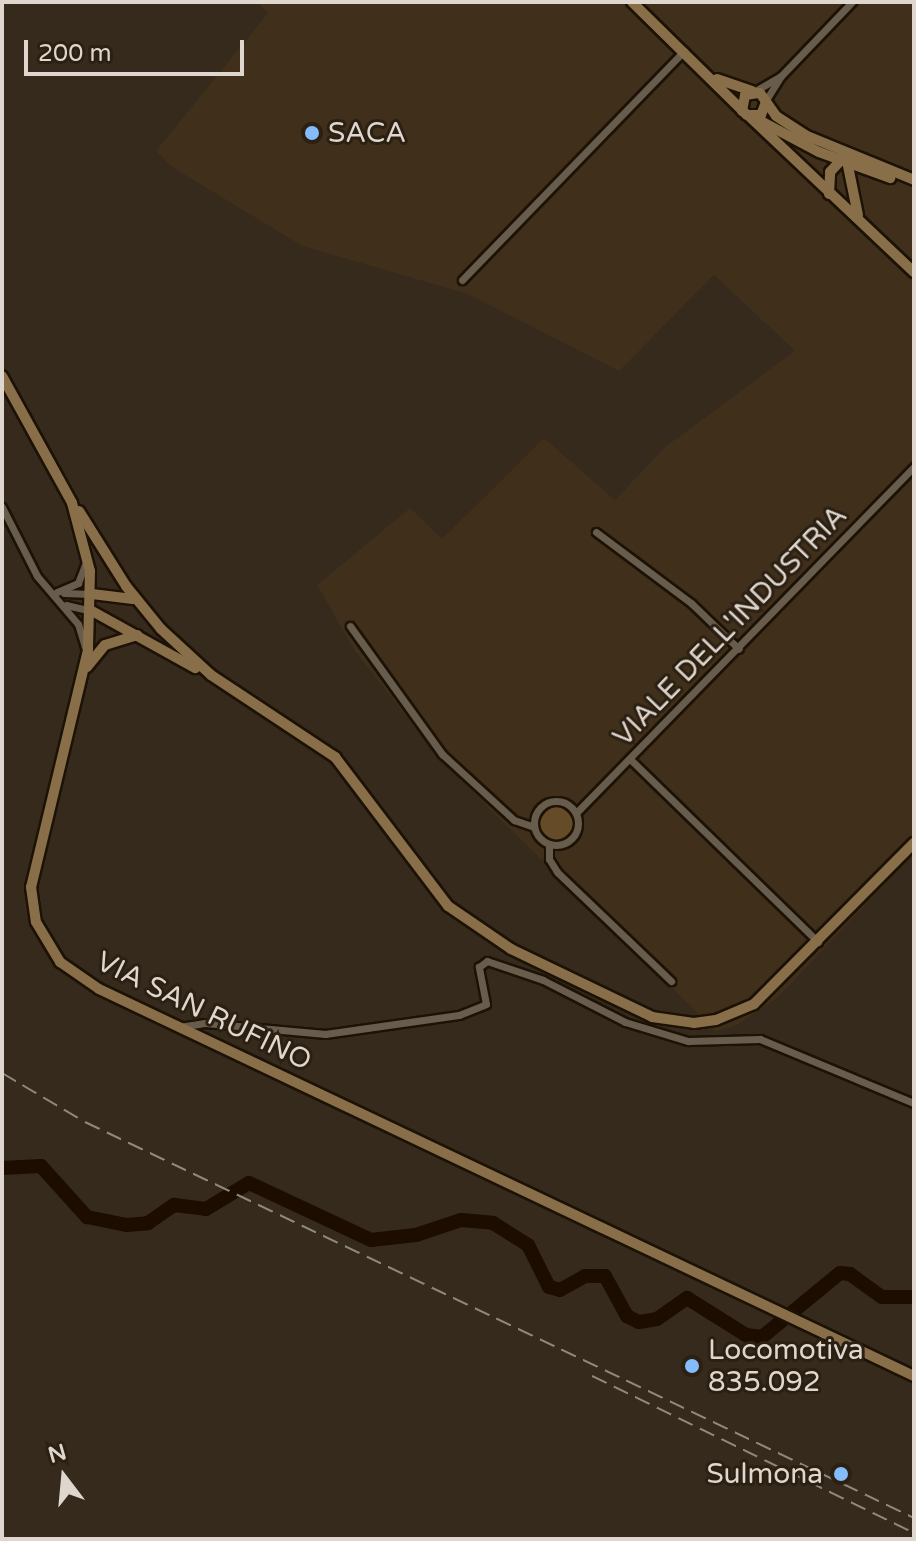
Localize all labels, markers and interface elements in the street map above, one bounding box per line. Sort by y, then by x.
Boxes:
scale bar [28,24,248,74]
text: 200 m [38,39,112,68]
place label: SACA [328,116,406,150]
marker: SACA [303,124,321,142]
street label: VIALE DELL'INDUSTRIA [606,499,854,753]
street label: VIA SAN RUFINO [91,944,317,1078]
place label: Locomotiva 835.092 [708,1333,864,1399]
marker: Locomotiva 835.092 [683,1357,701,1375]
north arrow [24,1437,104,1517]
text: N [45,1439,69,1469]
place label: Sulmona [706,1457,823,1491]
marker: Sulmona [830,1463,852,1485]

